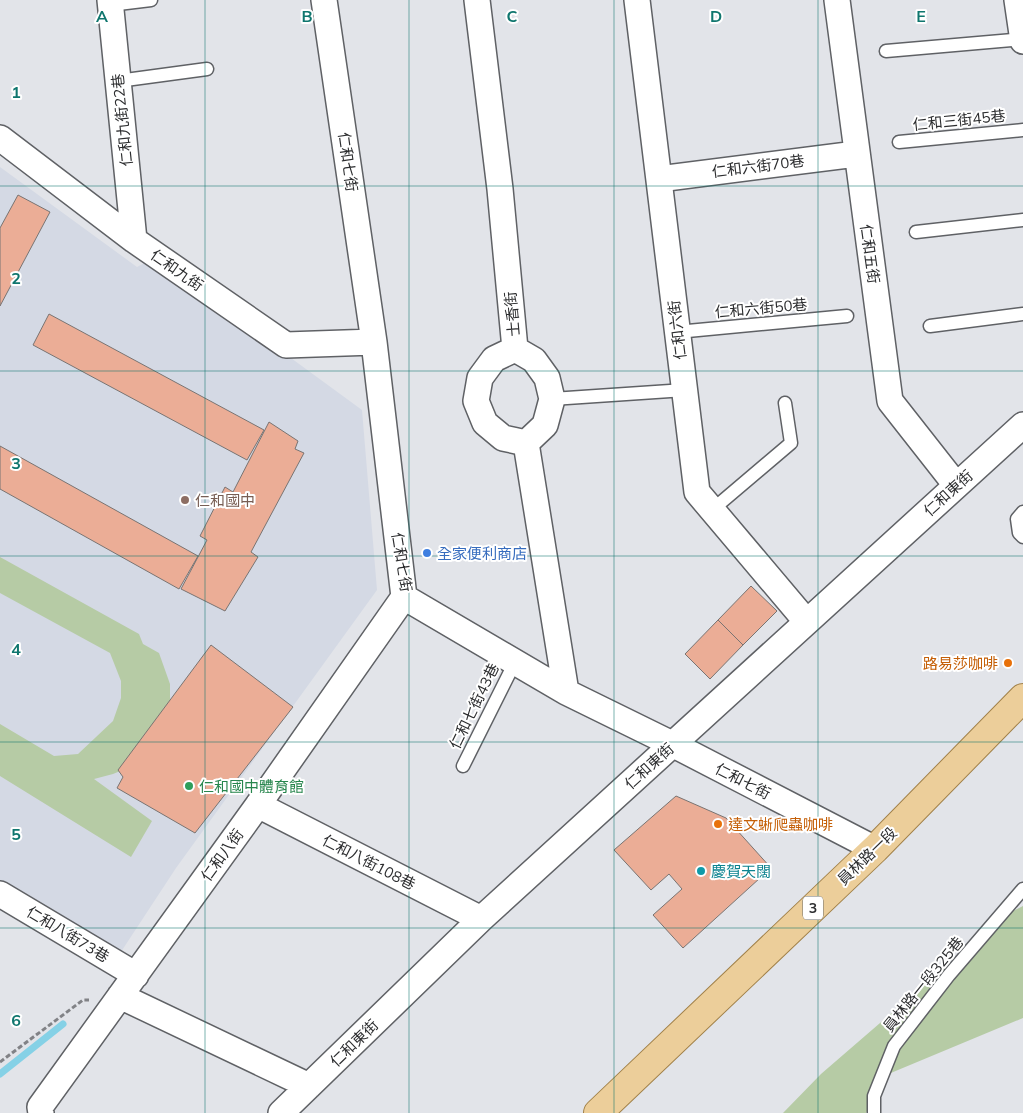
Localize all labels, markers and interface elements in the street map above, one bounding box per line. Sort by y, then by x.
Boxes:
text: A [96,6,108,26]
text: B [301,6,313,26]
text: C [507,6,518,26]
text: D [710,6,722,26]
text: E [916,6,926,26]
street label: 仁和九街22巷 [108,73,136,167]
text: 1 [11,82,21,102]
street label: 仁和三街45巷 [912,106,1006,134]
street label: 仁和七街 [334,131,362,193]
street label: 仁和六街70巷 [711,151,805,181]
street label: 仁和五街 [856,223,884,285]
street label: 仁和九街 [147,245,207,295]
text: 2 [11,268,21,288]
street label: 士香街 [501,291,523,337]
street label: 仁和六街50巷 [714,294,808,322]
street label: 仁和六街 [664,299,690,361]
text: 3 [11,453,21,473]
street label: 仁和東街 [919,466,977,520]
place label: 仁和國中 [195,491,255,510]
marker: 仁和國中 [179,494,191,506]
street label: 仁和七街 [388,531,416,593]
place label: 全家便利商店 [437,544,527,563]
marker: 全家便利商店 [421,547,433,559]
text: 4 [11,639,21,659]
place label: 路易莎咖啡 [923,654,998,673]
marker: 路易莎咖啡 [1002,657,1014,669]
street label: 仁和七街43巷 [445,660,503,752]
street label: 仁和東街 [620,739,678,793]
street label: 仁和七街 [712,759,774,803]
place label: 仁和國中體育館 [199,777,304,796]
marker: 仁和國中體育館 [183,780,195,792]
place label: 達文蜥爬蟲咖啡 [728,815,833,834]
marker: 達文蜥爬蟲咖啡 [712,818,724,830]
street label: 員林路一段 [833,823,901,889]
text: 5 [11,824,21,844]
street label: 仁和八街 [197,825,247,885]
street label: 仁和八街108巷 [319,830,419,894]
place label: 慶賀天闊 [711,862,771,881]
marker: 慶賀天闊 [695,865,707,877]
road number: 3 [803,896,823,920]
street label: 仁和八街73巷 [23,902,113,966]
street label: 員林路一段325巷 [879,933,967,1035]
text: 6 [11,1010,21,1030]
street label: 仁和東街 [326,1015,382,1071]

